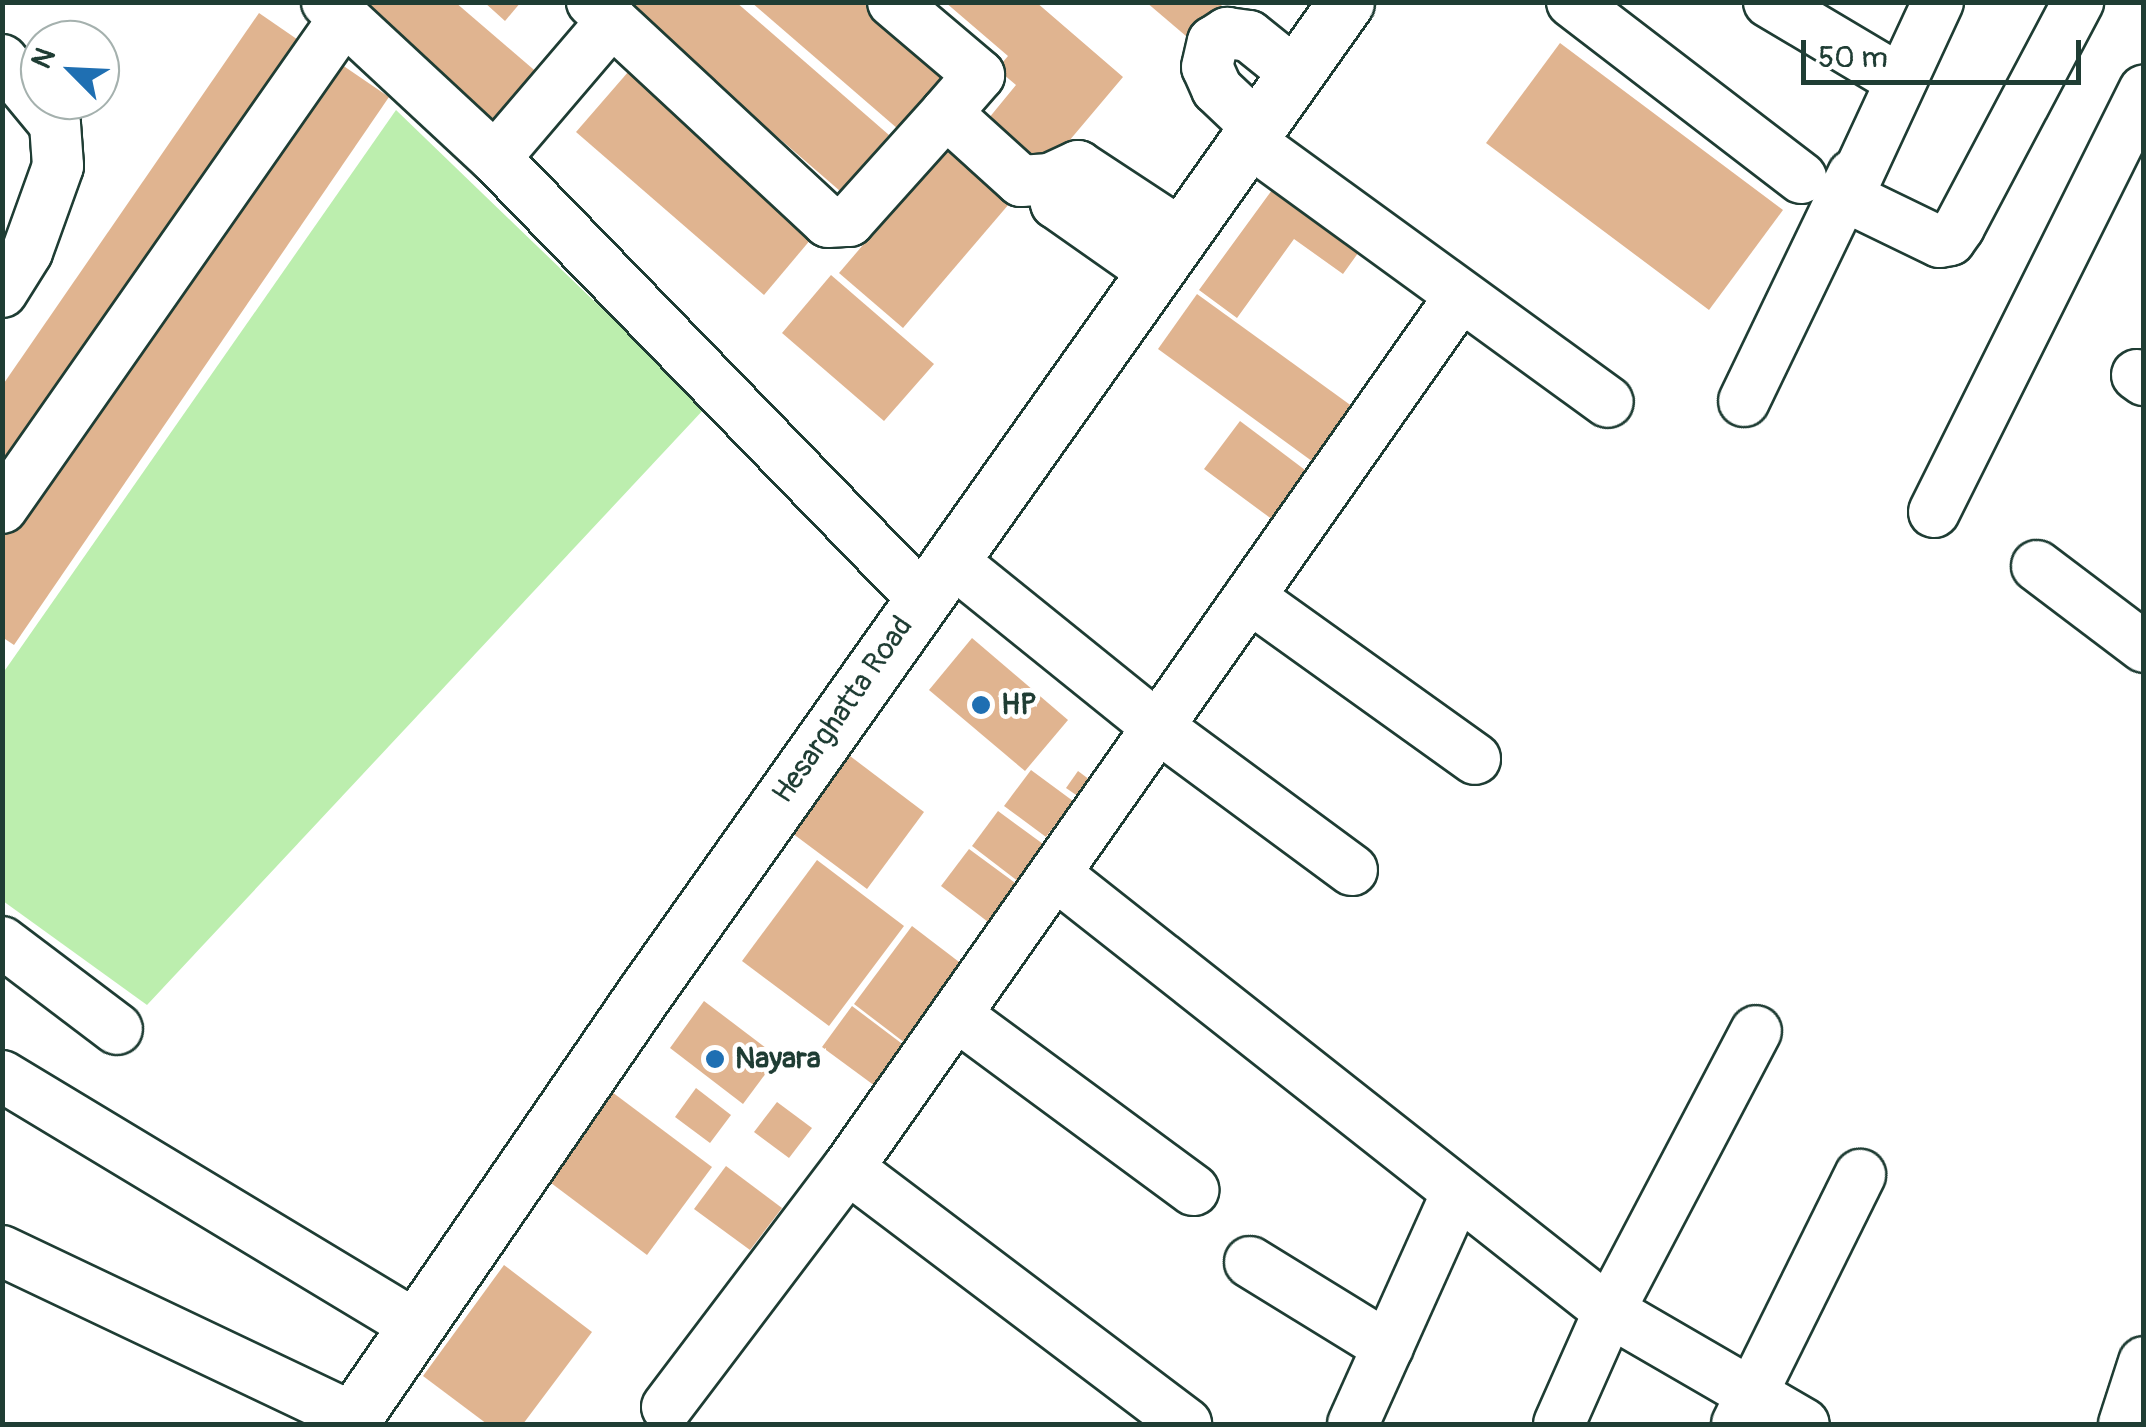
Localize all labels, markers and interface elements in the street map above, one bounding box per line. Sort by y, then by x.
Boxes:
north arrow [20,20,120,120]
scale bar [1806,20,2086,82]
text: 50 m [1818,39,1888,76]
text: N [24,43,64,74]
street label: Hesarghatta Road [765,610,921,810]
place label: HP [1001,687,1037,723]
marker: HP [970,694,992,716]
place label: Nayara [735,1041,821,1077]
marker: Nayara [704,1048,726,1070]

